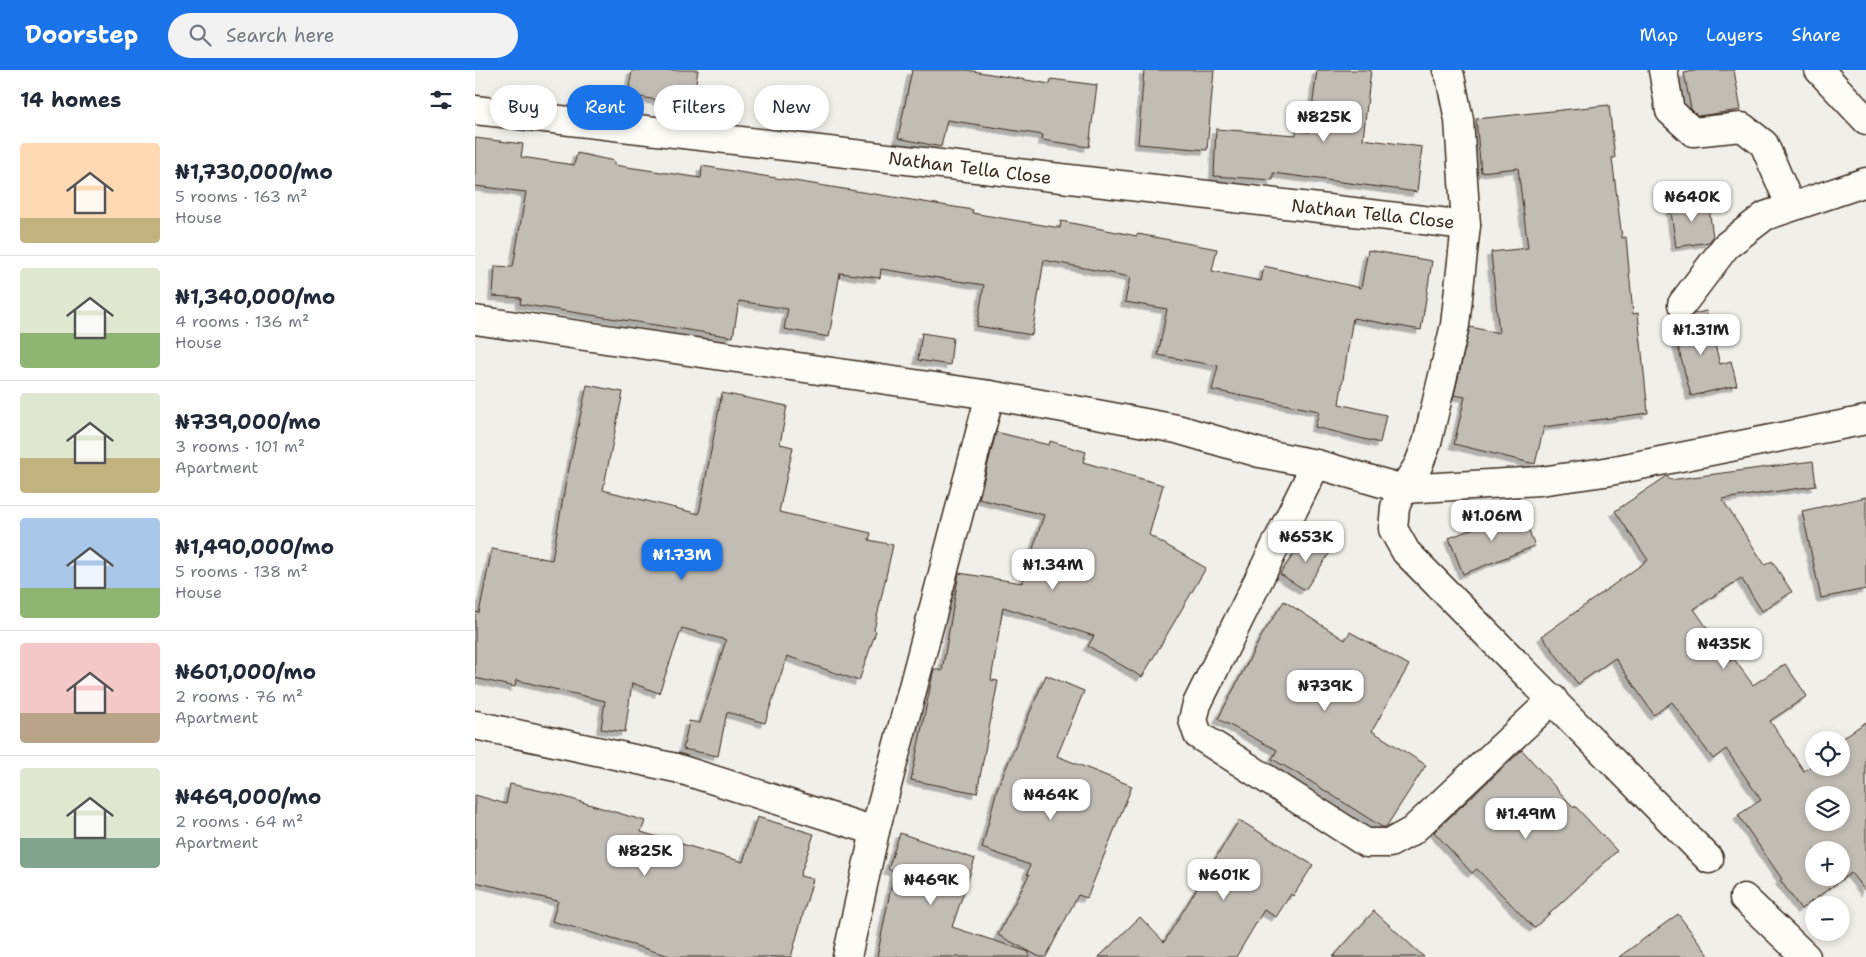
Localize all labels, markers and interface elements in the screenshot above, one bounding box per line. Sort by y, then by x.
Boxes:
search box [168,13,518,58]
text: Doorstep [25,19,138,51]
icon: search [186,21,214,49]
text: Search here [226,23,335,48]
text: Map [1640,23,1678,47]
text: Layers [1706,23,1763,47]
text: Share [1791,23,1841,47]
chip: Buy [490,85,557,130]
chip: Rent [567,85,644,130]
chip: Filters [654,85,744,130]
chip: New [754,85,829,130]
text: 14 homes [20,86,121,114]
icon: filters [427,86,455,114]
pin: ₦825K [1289,100,1359,143]
text: ₦825K [1297,106,1351,127]
street label: Nathan Tella Close [887,146,1053,190]
text: ₦1,730,000/mo [175,158,333,186]
icon: home [60,163,120,223]
pin: ₦640K [1657,180,1727,223]
text: 5 rooms · 163 m² [175,186,308,207]
text: ₦640K [1664,186,1720,207]
street label: Nathan Tella Close [1290,193,1456,235]
text: House [175,207,222,228]
text: ₦1,340,000/mo [175,283,335,311]
icon: home [60,288,120,348]
text: 4 rooms · 136 m² [175,311,309,332]
pin: ₦1.31M [1660,314,1742,356]
text: ₦1.31M [1673,319,1729,340]
text: House [175,332,222,353]
text: ₦739,000/mo [175,408,321,436]
icon: home [60,413,120,473]
text: 3 rooms · 101 m² [175,436,305,457]
text: Apartment [175,457,258,478]
pin: ₦1.06M [1451,500,1533,542]
text: ₦1.06M [1462,505,1522,526]
pin: ₦653K [1271,520,1341,563]
text: ₦653K [1279,526,1333,547]
text: ₦1,490,000/mo [175,533,334,561]
icon: home [60,538,120,598]
pin: ₦1.73M [641,538,723,581]
text: ₦1.73M [653,544,711,565]
pin: ₦1.34M [1012,548,1094,591]
text: ₦1.34M [1023,554,1083,575]
text: 5 rooms · 138 m² [175,561,308,582]
text: House [175,582,222,603]
pin: ₦435K [1689,628,1759,670]
text: ₦435K [1697,633,1751,654]
text: ₦601,000/mo [175,658,316,686]
icon: home [60,663,120,723]
pin: ₦739K [1290,670,1360,712]
text: ₦739K [1298,675,1352,696]
text: 2 rooms · 76 m² [175,686,303,707]
text: Apartment [175,707,258,728]
map controls [1805,731,1850,941]
button: locate [1805,731,1850,776]
pin: ₦464K [1016,778,1086,821]
text: ₦469,000/mo [175,783,322,811]
text: ₦464K [1023,784,1079,805]
button: layers [1805,786,1850,831]
icon: home [60,788,120,848]
pin: ₦1.49M [1485,798,1567,840]
text: ₦1.49M [1496,803,1556,824]
text: 2 rooms · 64 m² [175,811,303,832]
text: Apartment [175,832,258,853]
pin: ₦825K [610,834,680,877]
text: ₦825K [618,840,672,861]
button: + [1805,841,1850,886]
pin: ₦601K [1189,858,1259,901]
pin: ₦469K [896,864,966,906]
text: ₦601K [1198,864,1250,885]
text: ₦469K [904,869,958,890]
button: − [1805,896,1850,941]

